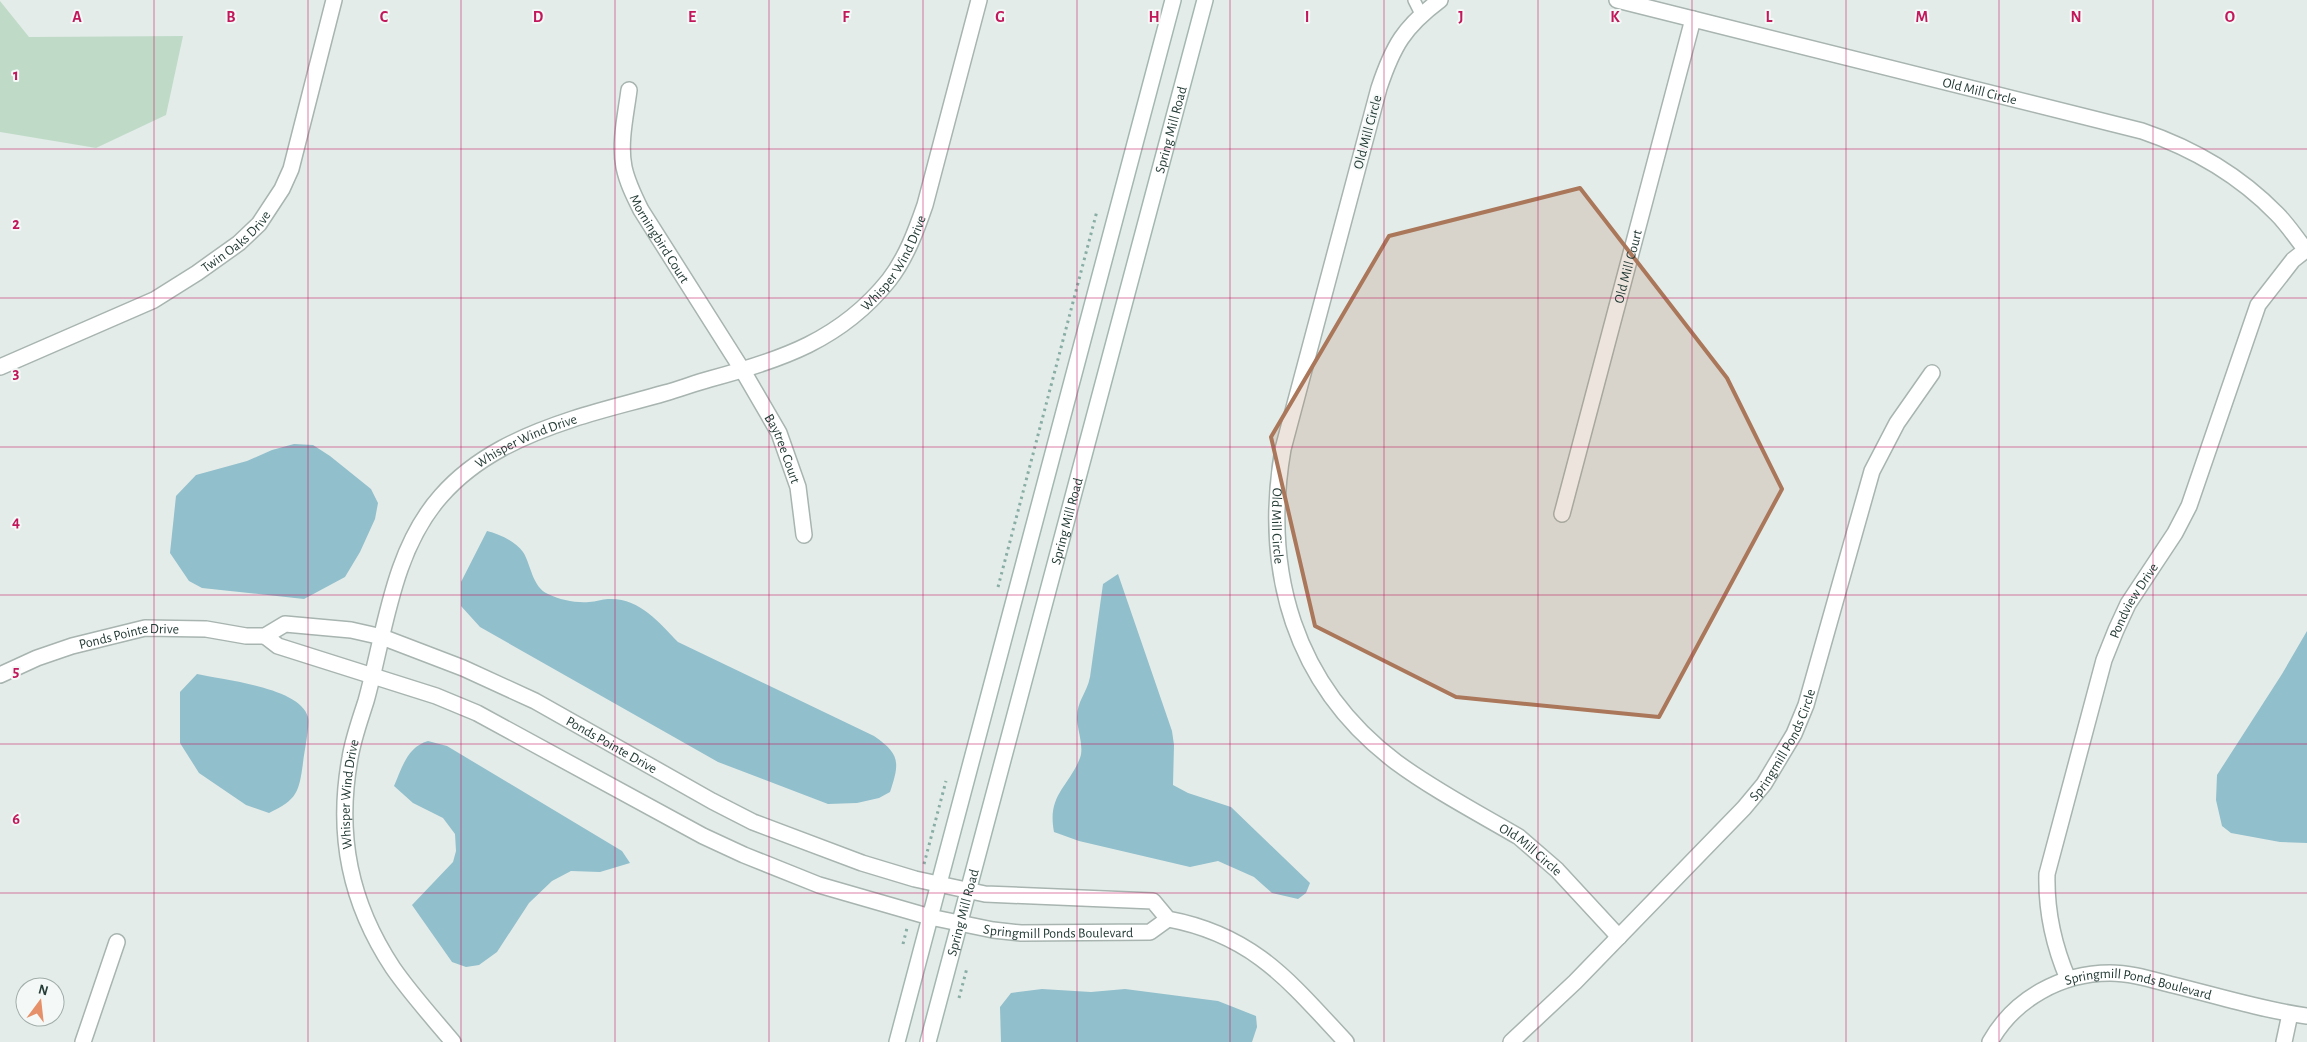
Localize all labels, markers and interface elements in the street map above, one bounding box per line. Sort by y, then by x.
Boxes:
text: A [72,9,82,25]
text: B [226,9,236,25]
text: C [380,9,389,25]
text: D [533,9,544,25]
text: E [688,9,696,25]
text: F [842,9,850,25]
text: G [995,9,1005,25]
text: H [1148,9,1160,25]
text: I [1305,9,1309,25]
text: J [1458,9,1464,25]
text: K [1610,9,1620,25]
text: L [1766,9,1773,25]
text: M [1916,9,1928,25]
text: N [2070,9,2082,25]
text: O [2225,9,2235,25]
text: 1 [13,67,19,83]
street label: Old Mill Circle [1941,76,2018,108]
street label: Spring Mill Road [1153,85,1190,175]
street label: Old Mill Circle [1351,94,1385,171]
street label: Morningbird Court [626,192,692,286]
street label: Twin Oaks Drive [199,209,274,275]
street label: Whisper Wind Drive [859,214,929,314]
text: 2 [12,216,20,232]
street label: Old Mill Court [1612,228,1645,305]
text: 3 [13,365,20,381]
street label: Whisper Wind Drive [473,412,579,471]
street label: Baytree Court [761,412,802,486]
street label: Spring Mill Road [1049,476,1086,566]
street label: Old Mill Circle [1269,487,1286,565]
text: 4 [12,514,20,530]
street label: Pondview Drive [2107,561,2161,640]
street label: Ponds Pointe Drive [78,622,179,652]
text: 5 [13,663,20,679]
street label: Springmill Ponds Circle [1747,688,1818,804]
street label: Ponds Pointe Drive [563,714,659,776]
street label: Whisper Wind Drive [339,738,362,850]
text: 6 [12,811,20,827]
street label: Old Mill Circle [1497,821,1564,879]
street label: Spring Mill Road [945,868,982,958]
street label: Springmill Ponds Boulevard [982,922,1133,941]
street label: Springmill Ponds Boulevard [2063,967,2213,1003]
north arrow [15,977,65,1027]
text: N [37,982,50,998]

